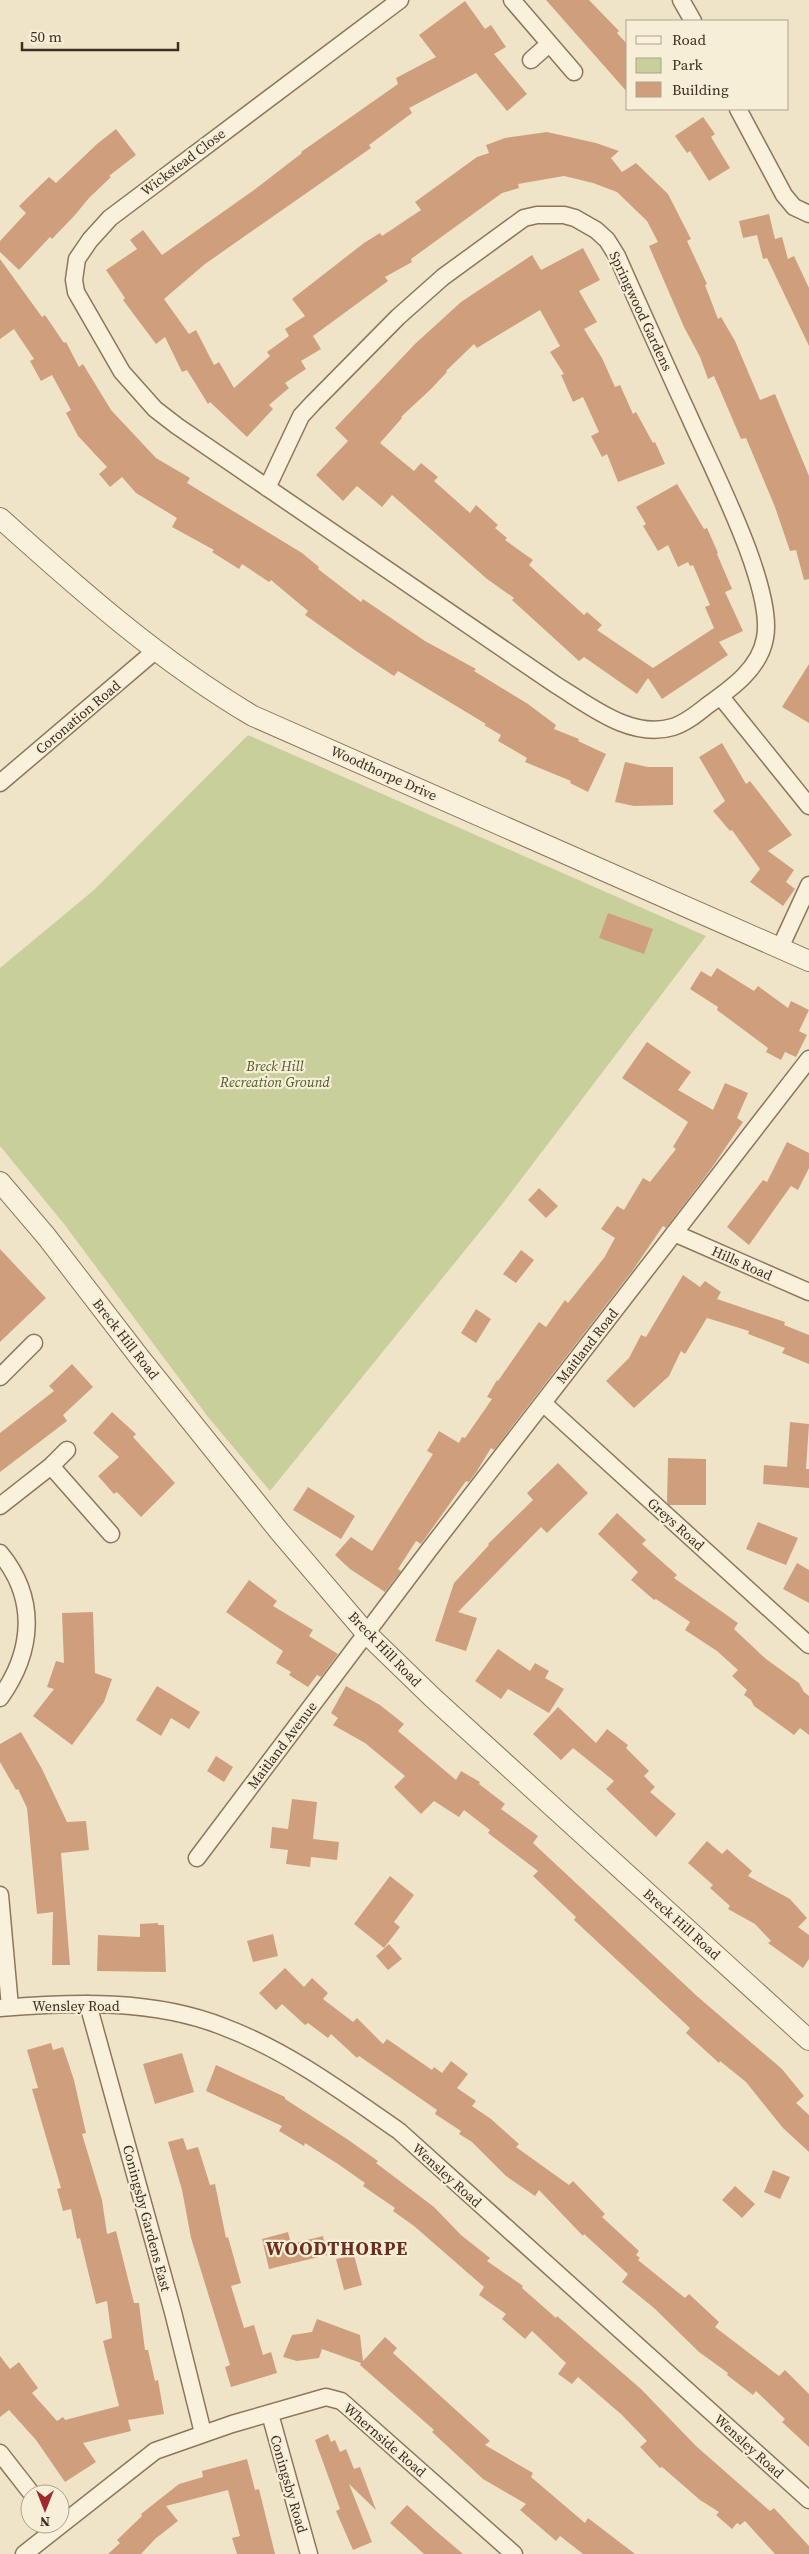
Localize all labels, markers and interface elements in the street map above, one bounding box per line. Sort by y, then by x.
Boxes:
scale bar [22,20,179,52]
legend [626,20,789,110]
text: 50 m [30,26,62,47]
text: Road [672,29,706,50]
text: Park [672,54,704,75]
text: Building [672,79,729,100]
street label: Wickstead Close [136,123,230,201]
street label: Springwood Gardens [604,248,678,374]
street label: Coronation Road [31,675,125,759]
street label: Woodthorpe Drive [328,741,440,805]
park label: Breck Hill Recreation Ground [219,1056,331,1092]
street label: Hills Road [708,1241,776,1285]
street label: Breck Hill Road [88,1294,164,1384]
street label: Maitland Road [551,1304,623,1388]
street label: Greys Road [643,1493,709,1555]
street label: Breck Hill Road [344,1607,426,1691]
street label: Maitland Avenue [242,1697,322,1793]
street label: Breck Hill Road [639,1884,725,1964]
street label: Wensley Road [32,1996,120,2016]
street label: Wensley Road [408,2138,486,2212]
street label: Coningsby Gardens East [118,2143,176,2294]
district label: WOODTHORPE [266,2235,408,2261]
street label: Whernside Road [339,2398,431,2482]
street label: Wensley Road [710,2409,788,2483]
street label: Coningsby Road [265,2433,313,2535]
north arrow [20,2484,70,2534]
text: N [40,2512,50,2532]

